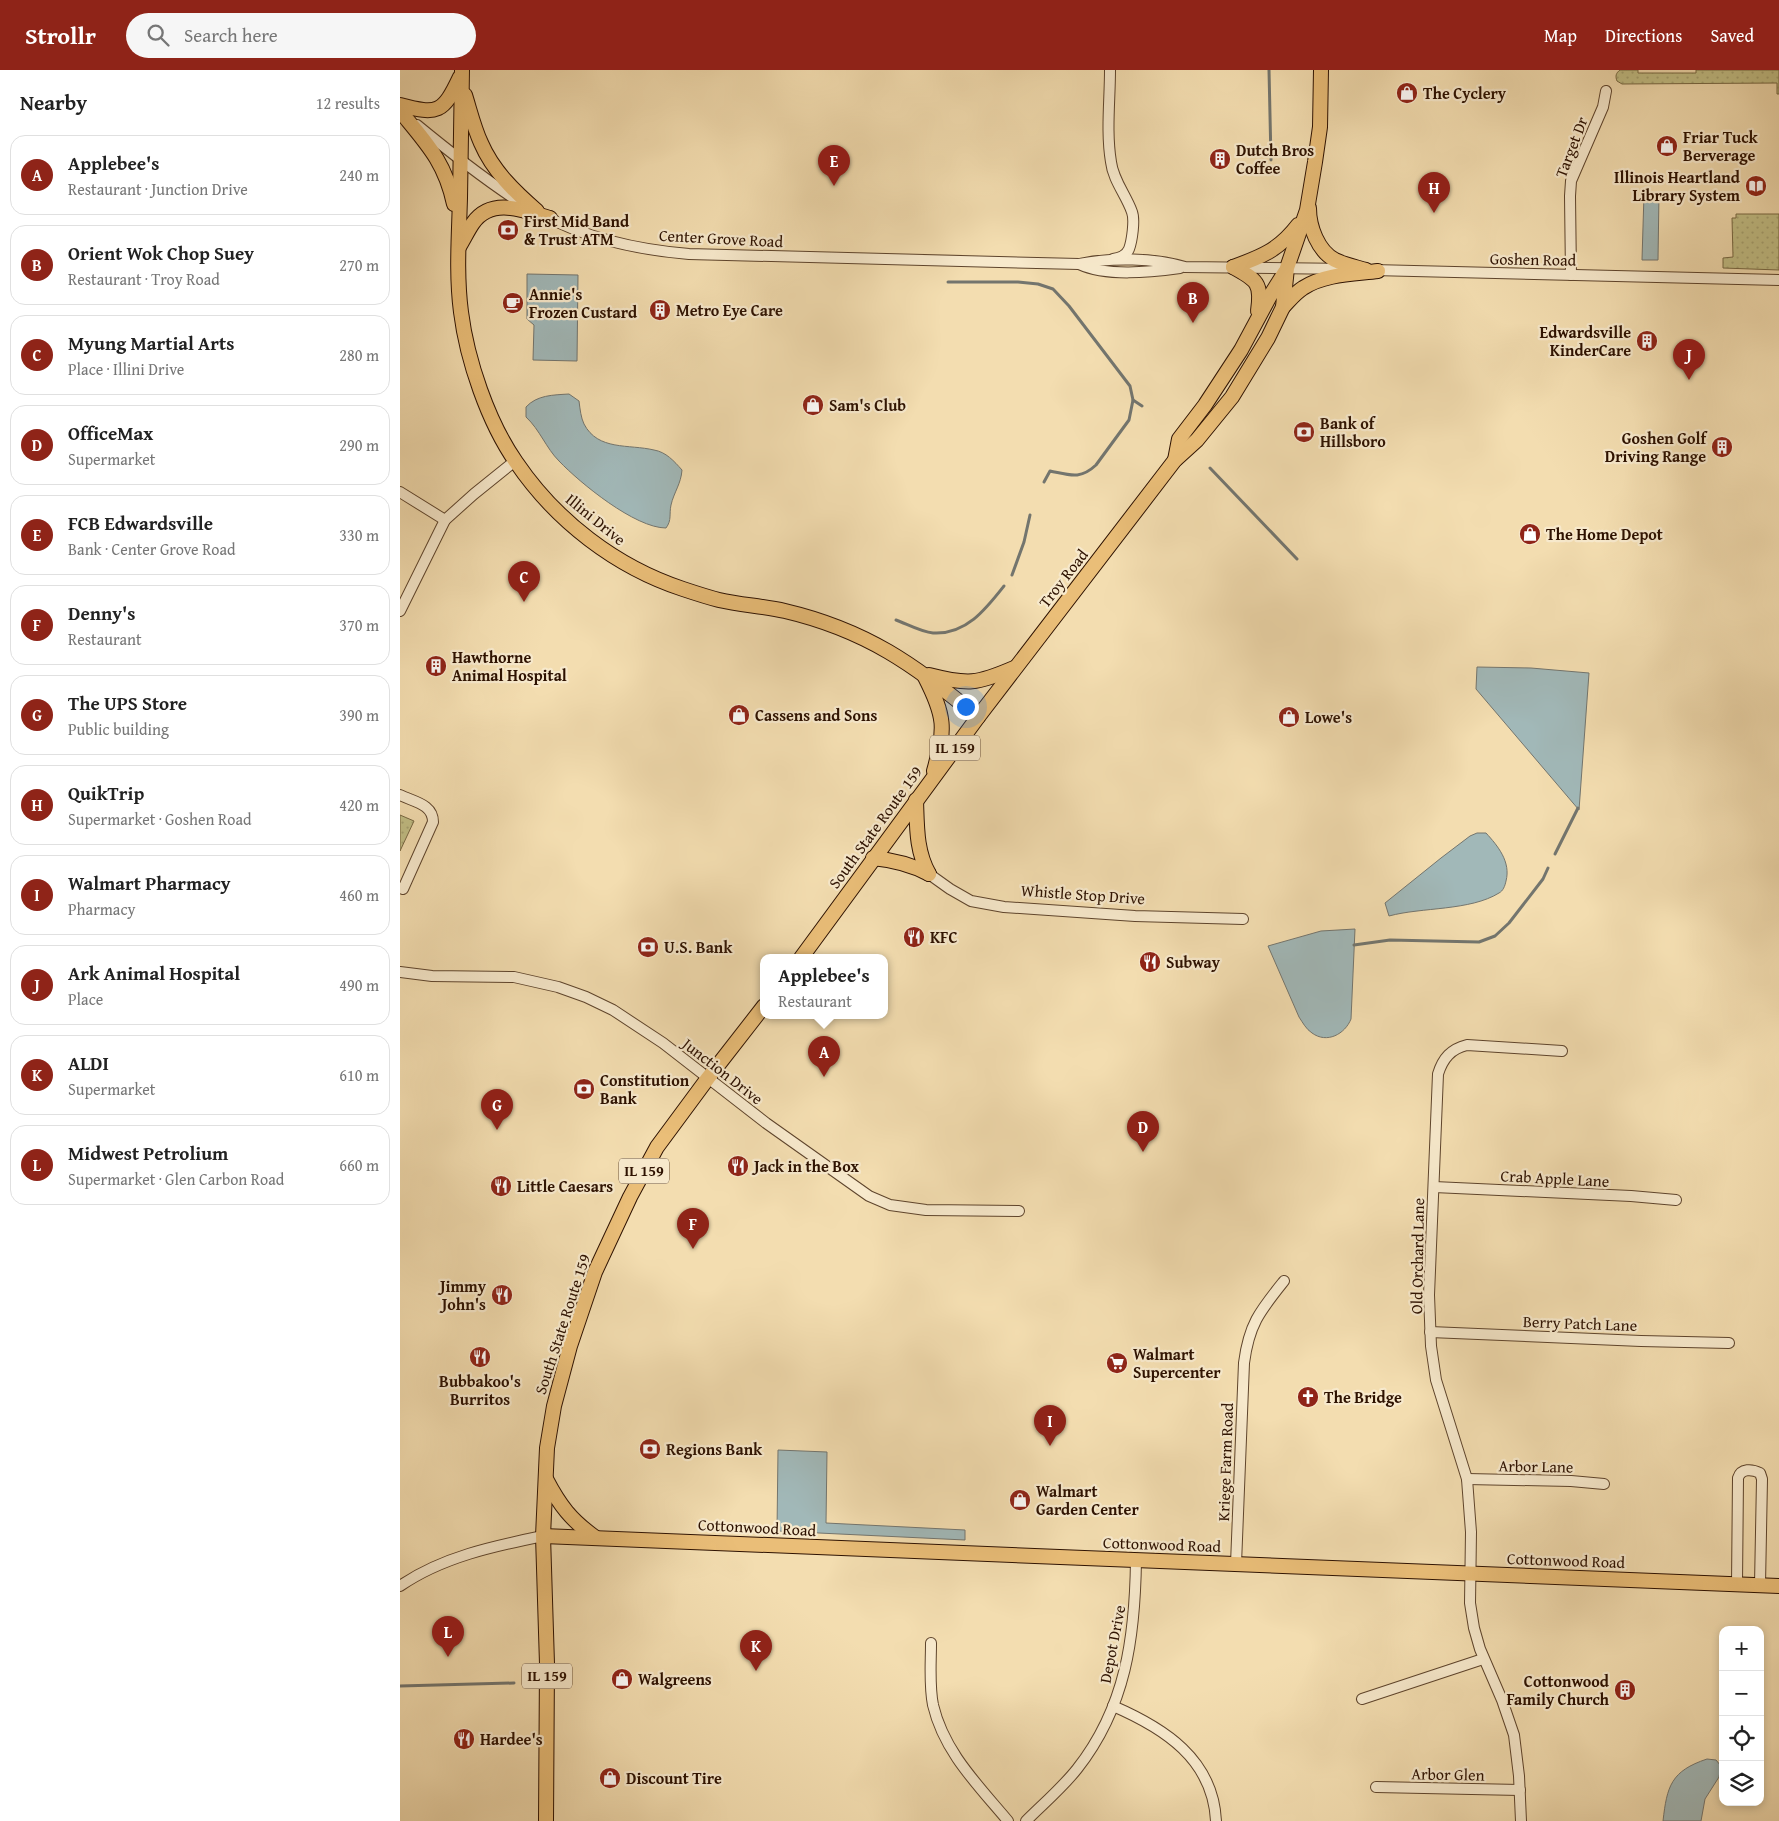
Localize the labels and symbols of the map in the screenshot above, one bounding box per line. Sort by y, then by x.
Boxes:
shop icon: The Cyclery [1395,81,1419,105]
place label: The Cyclery [1423,81,1507,105]
street label: Target Dr [1548,113,1594,181]
place label: Friar Tuck Berverage [1683,125,1758,167]
shop icon: Friar Tuck Berverage [1655,134,1679,158]
place label: Dutch Bros Coffee [1236,138,1314,180]
pin: E [818,145,850,186]
building icon: Dutch Bros Coffee [1208,147,1232,171]
place label: Illinois Heartland Library System [1614,165,1741,207]
pin: H [1418,172,1450,213]
library icon: Illinois Heartland Library System [1744,174,1768,198]
place label: First Mid Band & Trust ATM [524,209,630,251]
bank icon: First Mid Band & Trust ATM [496,218,520,242]
street label: Center Grove Road [658,223,784,253]
street label: Goshen Road [1490,246,1577,272]
place label: Annie's Frozen Custard [529,282,638,324]
pin: B [1177,282,1209,323]
cafe icon: Annie's Frozen Custard [501,291,525,315]
building icon: Metro Eye Care [648,298,672,322]
place label: Metro Eye Care [676,298,783,322]
place label: Edwardsville KinderCare [1540,320,1631,362]
building icon: Edwardsville KinderCare [1635,329,1659,353]
pin: J [1673,339,1705,380]
shop icon: Sam's Club [801,393,825,417]
place label: Sam's Club [829,393,906,417]
place label: Bank of Hillsboro [1320,411,1386,453]
bank icon: Bank of Hillsboro [1292,420,1316,444]
place label: Goshen Golf Driving Range [1605,426,1708,468]
building icon: Goshen Golf Driving Range [1710,435,1734,459]
street label: Illini Drive [561,487,631,551]
shop icon: The Home Depot [1518,522,1542,546]
place label: The Home Depot [1546,522,1663,546]
street label: Troy Road [1032,543,1094,612]
pin: C [508,561,540,602]
place label: Hawthorne Animal Hospital [452,645,567,687]
building icon: Hawthorne Animal Hospital [424,654,448,678]
your location [953,694,979,720]
shop icon: Cassens and Sons [727,703,751,727]
place label: Cassens and Sons [755,703,877,727]
shop icon: Lowe's [1277,705,1301,729]
place label: Lowe's [1305,705,1352,729]
road number: IL 159 [930,736,980,760]
street label: South State Route 159 [822,761,928,893]
street label: Whistle Stop Drive [1020,878,1146,910]
restaurant icon: KFC [902,925,926,949]
place label: KFC [930,925,957,949]
bank icon: U.S. Bank [636,935,660,959]
place label: U.S. Bank [664,935,733,959]
restaurant icon: Subway [1138,950,1162,974]
place label: Subway [1166,950,1221,974]
street label: Junction Drive [676,1031,768,1110]
pin: A [808,1036,840,1077]
place label: Constitution Bank [600,1068,690,1110]
bank icon: Constitution Bank [572,1077,596,1101]
pin: G [481,1089,513,1130]
pin: D [1127,1111,1159,1152]
restaurant icon: Jack in the Box [726,1154,750,1178]
place label: Jack in the Box [751,1154,859,1178]
road number: IL 159 [619,1158,669,1184]
street label: Crab Apple Lane [1500,1163,1610,1193]
restaurant icon: Little Caesars [489,1174,513,1198]
place label: Little Caesars [517,1174,613,1198]
street label: Old Orchard Lane [1404,1198,1430,1314]
pin: F [677,1208,709,1249]
street label: South State Route 159 [528,1250,596,1397]
place label: Jimmy John's [437,1274,487,1316]
restaurant icon: Jimmy John's [490,1283,514,1307]
street label: Berry Patch Lane [1522,1309,1638,1337]
place label: Walmart Supercenter [1133,1342,1221,1384]
restaurant icon: Bubbakoo's Burritos [468,1345,492,1369]
supermarket icon: Walmart Supercenter [1105,1351,1129,1375]
place label: Bubbakoo's Burritos [439,1369,521,1411]
church icon: The Bridge [1296,1385,1320,1409]
place label: The Bridge [1324,1385,1402,1409]
street label: Kriege Farm Road [1211,1402,1239,1522]
pin: I [1034,1405,1066,1446]
bank icon: Regions Bank [638,1437,662,1461]
place label: Regions Bank [666,1437,763,1461]
street label: Arbor Lane [1498,1453,1574,1479]
place label: Walmart Garden Center [1036,1479,1139,1521]
shop icon: Walmart Garden Center [1008,1488,1032,1512]
street label: Cottonwood Road [697,1512,817,1542]
street label: Cottonwood Road [1102,1530,1222,1558]
street label: Cottonwood Road [1506,1546,1626,1574]
street label: Depot Drive [1093,1603,1131,1685]
pin: L [432,1616,464,1657]
pin: K [740,1630,772,1671]
road number: IL 159 [522,1664,572,1688]
shop icon: Walgreens [610,1667,634,1691]
place label: Walgreens [638,1667,712,1691]
place label: Cottonwood Family Church [1506,1669,1610,1711]
building icon: Cottonwood Family Church [1613,1678,1637,1702]
restaurant icon: Hardee's [452,1727,476,1751]
place label: Hardee's [480,1727,543,1751]
street label: Arbor Glen [1411,1761,1485,1787]
shop icon: Discount Tire [598,1766,622,1790]
place label: Discount Tire [626,1766,722,1790]

